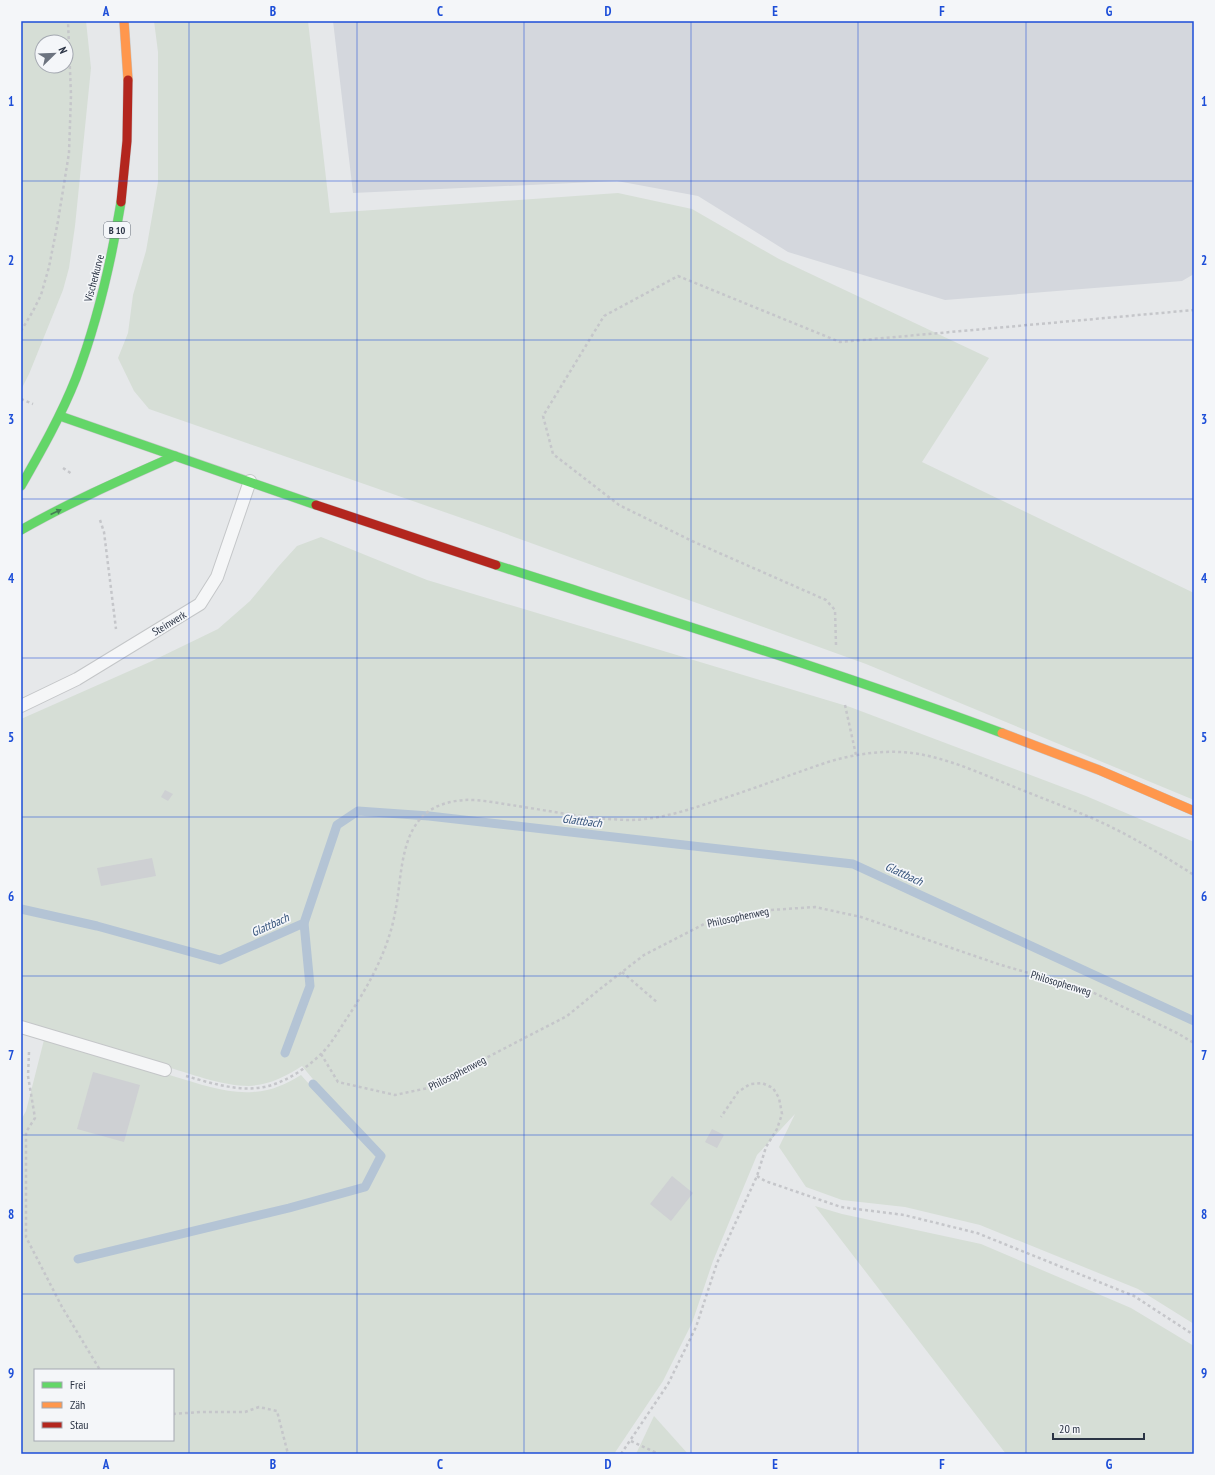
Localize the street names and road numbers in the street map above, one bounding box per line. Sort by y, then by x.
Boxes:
road number: B 10 [104,222,130,238]
street label: Vischerkurve [81,252,107,304]
street label: Steinwerk [149,607,189,639]
street label: Philosophenweg [706,904,770,930]
street label: Philosophenweg [1029,967,1093,999]
street label: Philosophenweg [426,1052,488,1093]

